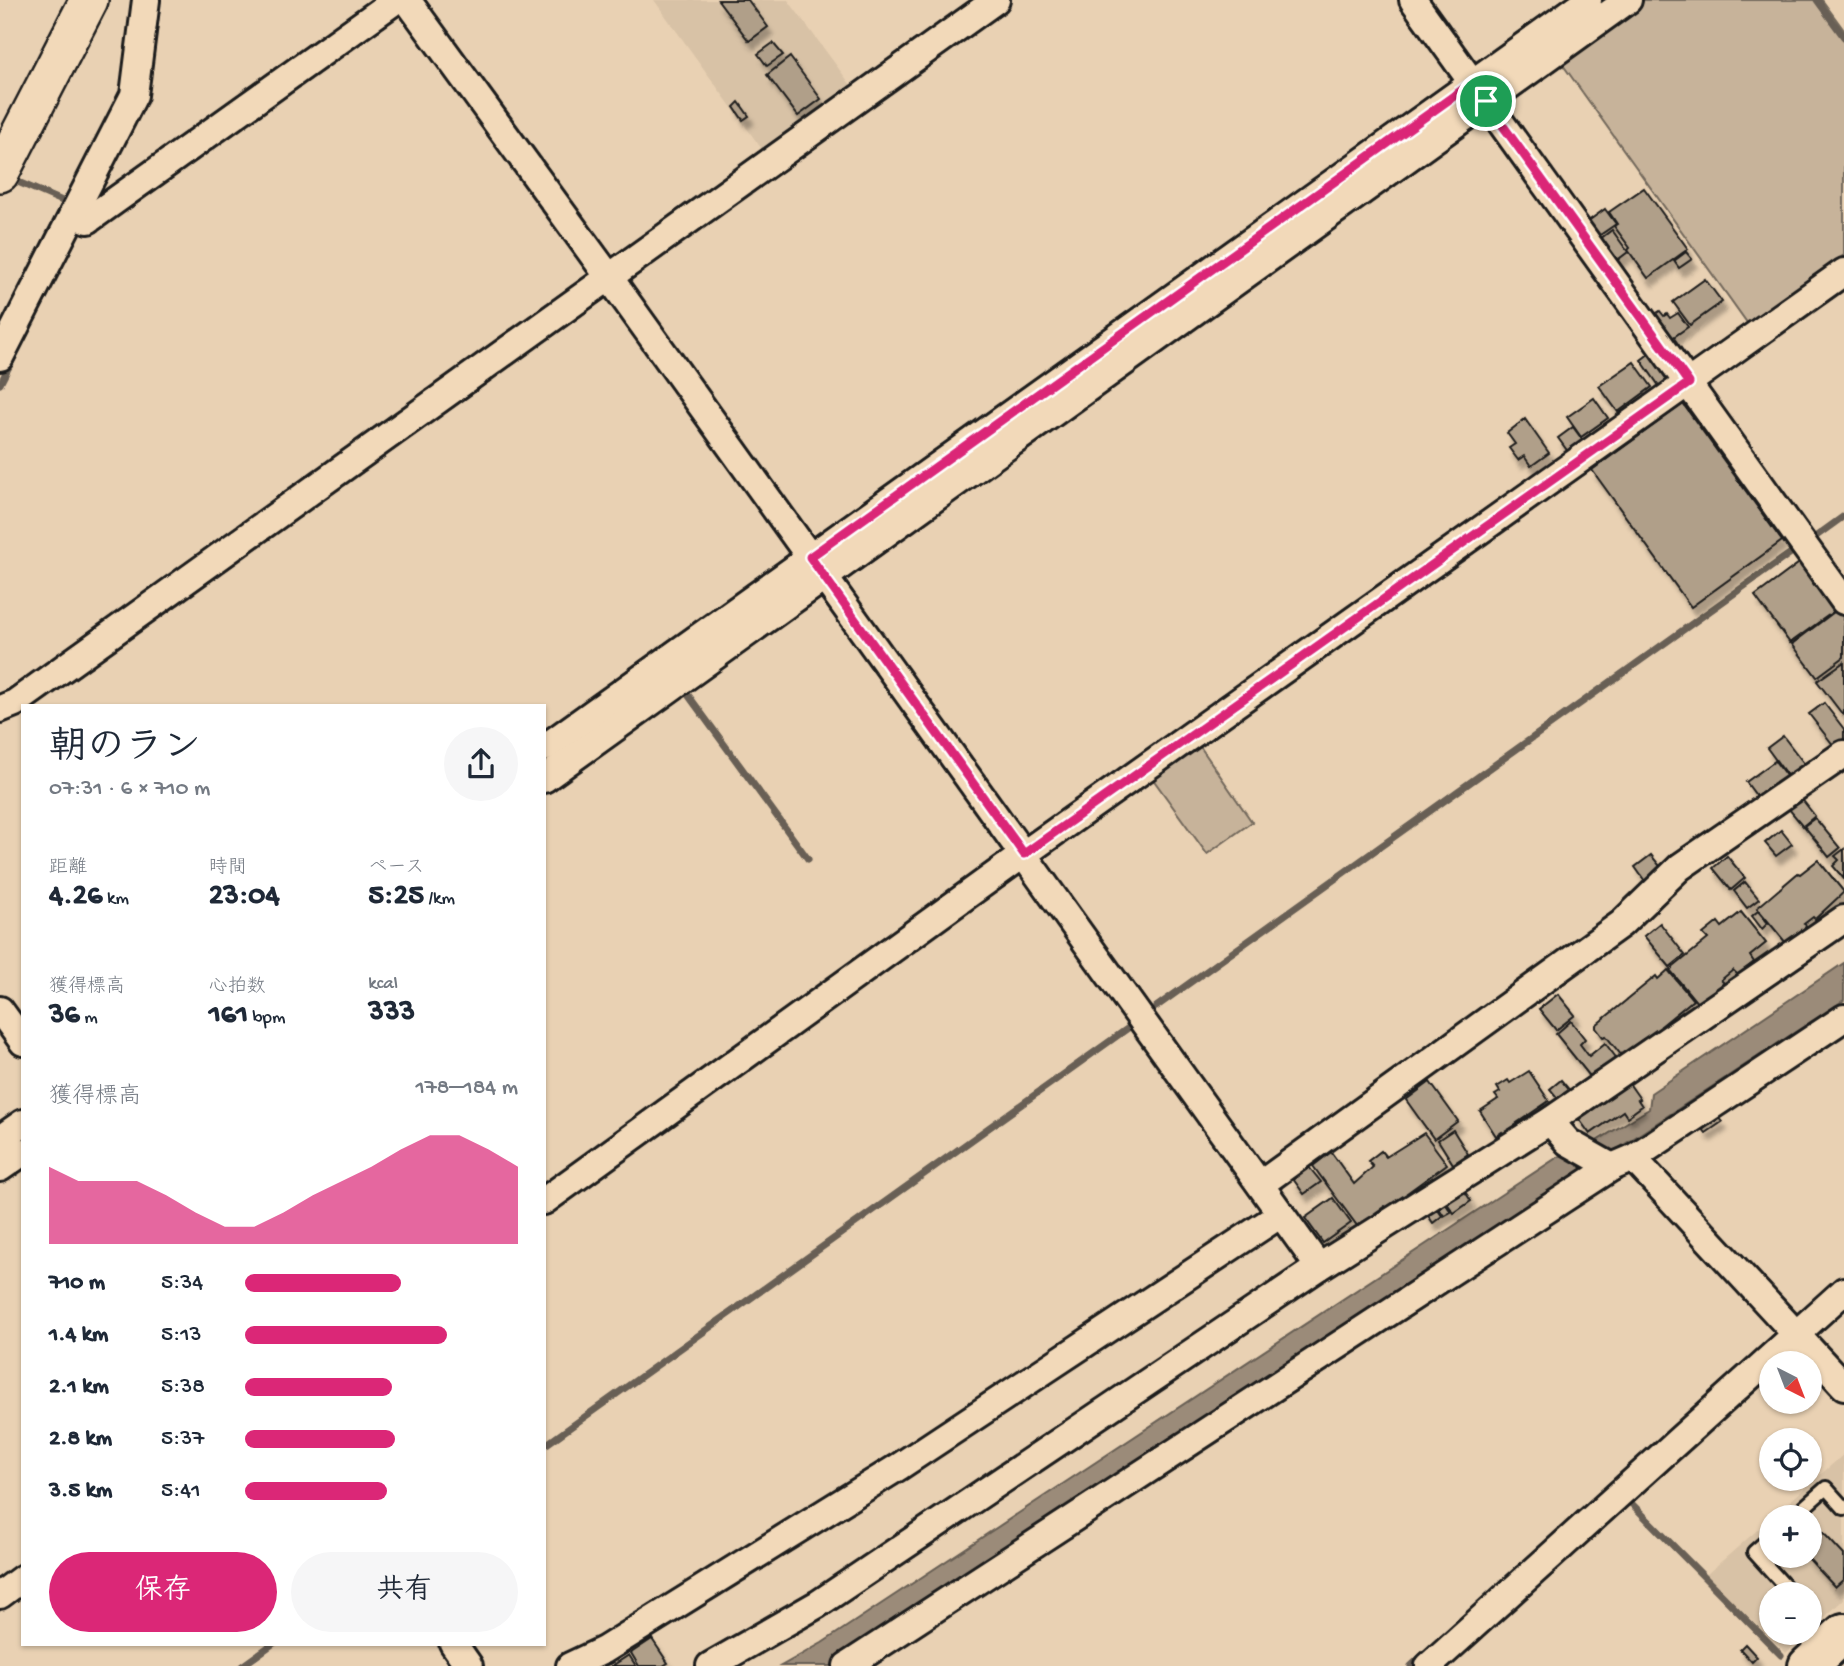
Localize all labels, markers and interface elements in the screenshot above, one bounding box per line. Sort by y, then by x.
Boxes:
pin [1456,71,1516,131]
icon: arrive [1467,82,1505,120]
button: share [444,727,518,801]
text: 朝のラン [49,728,201,772]
text: 07:31 · 6 × 710 m [49,776,210,803]
text: 距離 [49,857,87,880]
text: 時間 [209,857,247,880]
text: ペース [368,857,424,880]
text: 4.26 [49,880,103,915]
text: 23:04 [209,880,280,915]
text: 5:25 [368,880,424,915]
text: km [103,888,129,911]
text: /km [424,888,455,911]
text: kcal [368,973,398,996]
text: 獲得標高 [49,976,125,999]
text: 心拍数 [209,976,266,999]
text: 333 [368,996,415,1031]
text: 36 [49,999,80,1034]
text: 161 [209,999,248,1034]
text: m [80,1007,98,1030]
text: bpm [248,1007,285,1030]
text: 178–184 m [416,1075,518,1102]
text: 獲得標高 [49,1084,141,1111]
text: 710 m [49,1270,105,1297]
text: 5:34 [161,1270,203,1297]
text: 1.4 km [49,1322,108,1349]
text: 5:13 [161,1322,202,1349]
north arrow [1759,1351,1822,1414]
map controls [1759,1351,1822,1645]
text: 2.1 km [49,1374,109,1401]
text: 5:38 [161,1374,205,1401]
text: 2.8 km [49,1426,112,1453]
text: 5:37 [161,1426,204,1453]
button: locate [1759,1428,1822,1491]
text: 3.5 km [49,1478,112,1505]
text: 5:41 [161,1478,201,1505]
button: + [1759,1505,1822,1568]
button: 保存 [49,1552,277,1632]
button: 共有 [291,1552,518,1632]
button: − [1759,1582,1822,1645]

